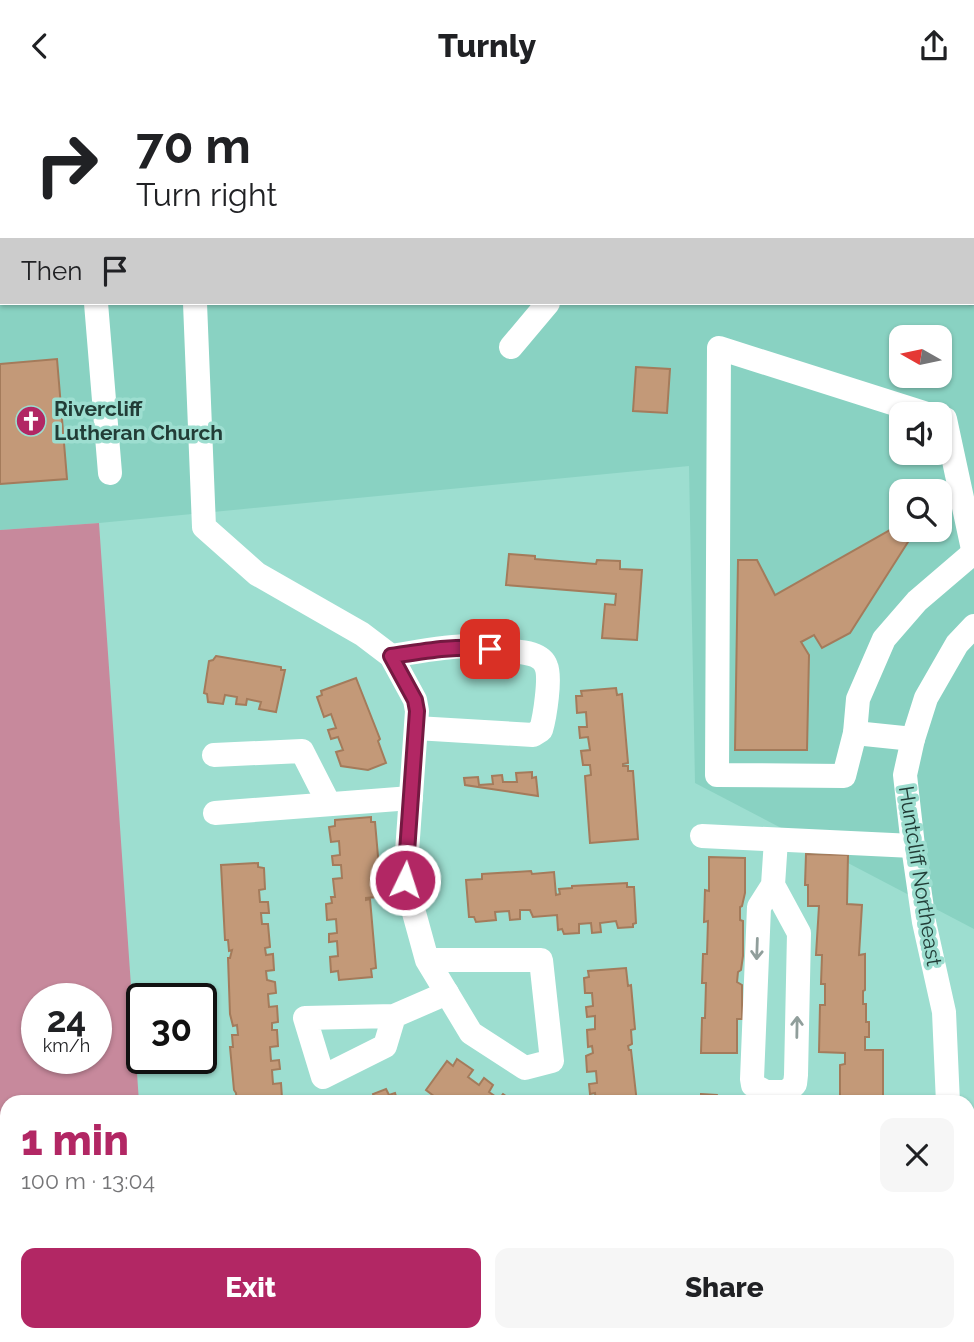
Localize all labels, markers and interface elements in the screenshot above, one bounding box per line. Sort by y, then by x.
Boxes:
icon: back [21,27,59,65]
text: Turnly [438,27,536,64]
icon: share [915,27,953,65]
text: 70 m [136,117,251,174]
icon: right [21,119,112,210]
text: Turn right [136,176,277,213]
icon: arrive [96,252,134,290]
text: Then [21,256,82,286]
north arrow [889,325,952,389]
map controls [889,325,952,542]
place label: Rivercliff Lutheran Church [54,396,223,445]
button: sound [889,402,952,465]
church icon: Rivercliff Lutheran Church [14,404,48,438]
button: search [889,479,952,542]
pin [460,619,520,679]
icon: arrive [471,630,509,668]
street label: Huntcliff Northeast [894,784,947,968]
position arrow [368,843,442,917]
one-way arrow [751,937,764,960]
speed limit sign: 30 [126,983,217,1074]
text: 24 [47,999,86,1040]
one-way arrow [790,1016,804,1039]
text: km/h [43,1035,90,1056]
text: 1 min [21,1116,129,1165]
button: close [880,1118,954,1192]
text: 100 m · 13:04 [21,1167,155,1194]
button: Exit [21,1248,481,1328]
button: Share [495,1248,954,1328]

